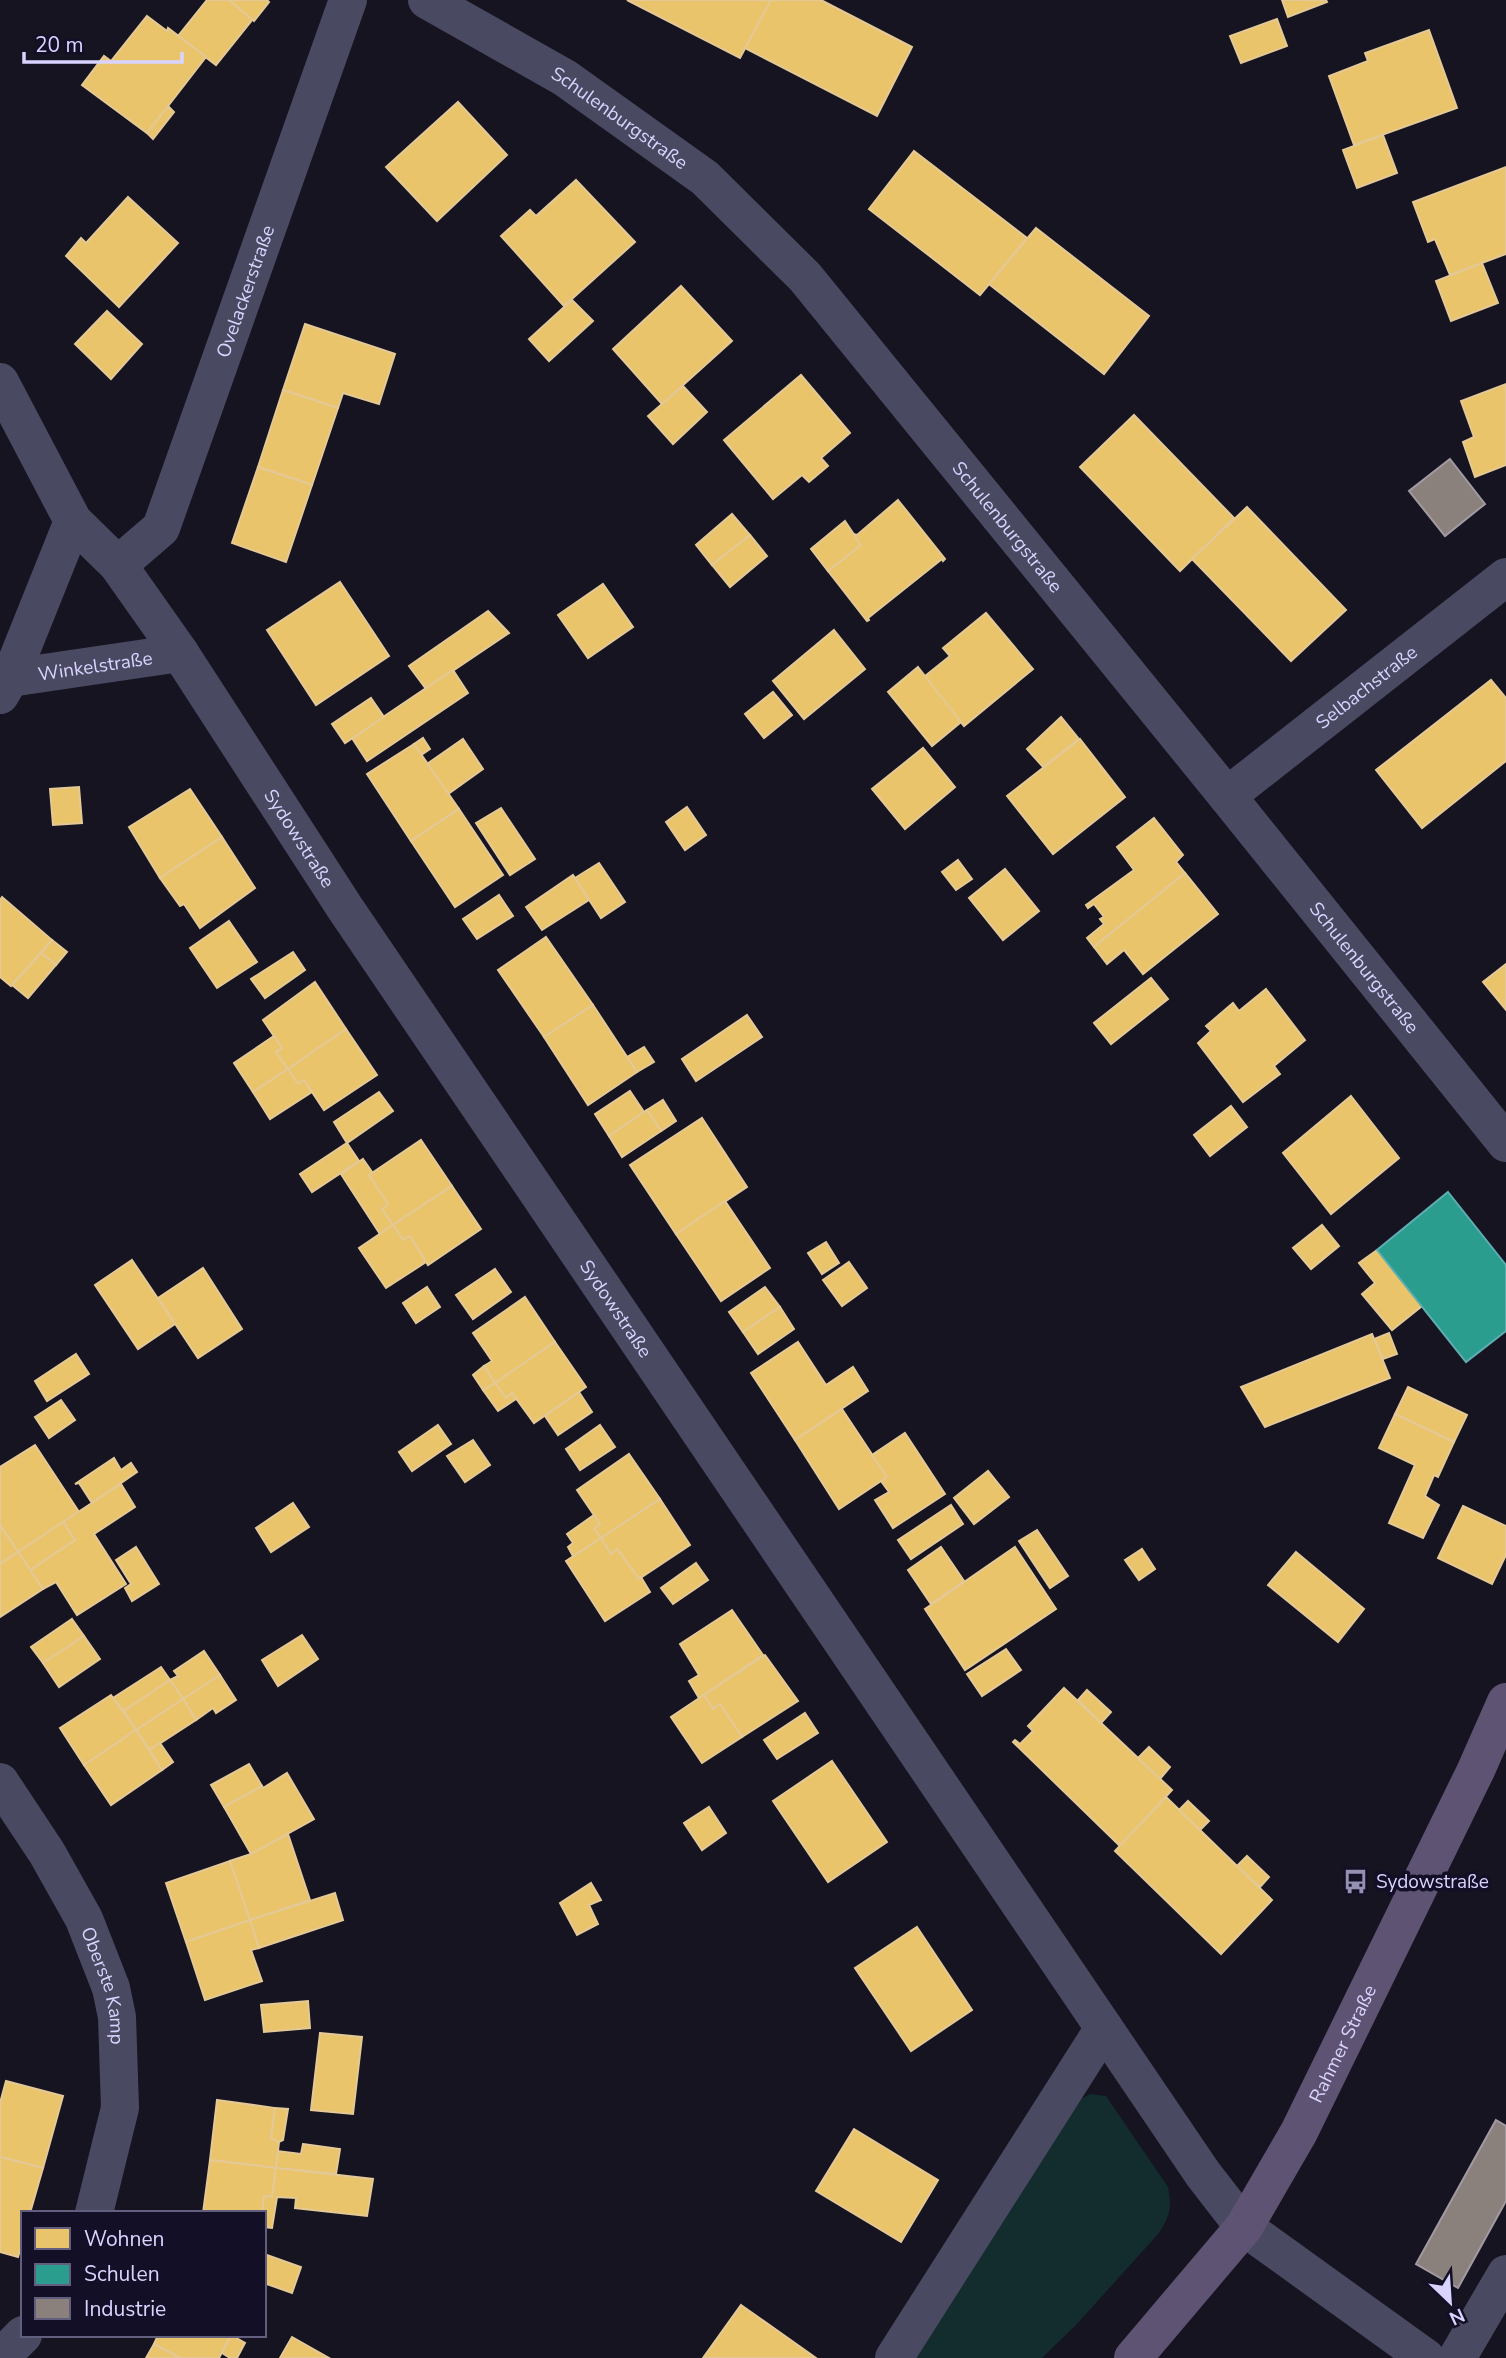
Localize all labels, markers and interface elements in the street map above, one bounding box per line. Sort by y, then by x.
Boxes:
scale bar [24,21,182,65]
text: 20 m [35,31,84,59]
street label: Schulenburgstraße [546,61,693,176]
street label: Ovelackerstraße [210,222,281,361]
street label: Schulenburgstraße [946,456,1068,598]
street label: Selbachstraße [1311,639,1423,736]
street label: Winkelstraße [36,645,154,688]
street label: Sydowstraße [257,784,340,893]
street label: Schulenburgstraße [1303,897,1425,1039]
street label: Sydowstraße [573,1255,658,1363]
bus stop icon: Sydowstraße [1342,1867,1370,1895]
place label: Sydowstraße [1376,1869,1489,1895]
street label: Oberste Kamp [74,1923,130,2045]
street label: Rahmer Straße [1303,1980,1383,2107]
legend [21,2211,266,2337]
text: Wohnen [84,2225,165,2253]
text: Schulen [84,2260,160,2288]
north arrow [1415,2267,1485,2337]
text: Industrie [84,2295,166,2323]
text: N [1445,2302,1469,2331]

